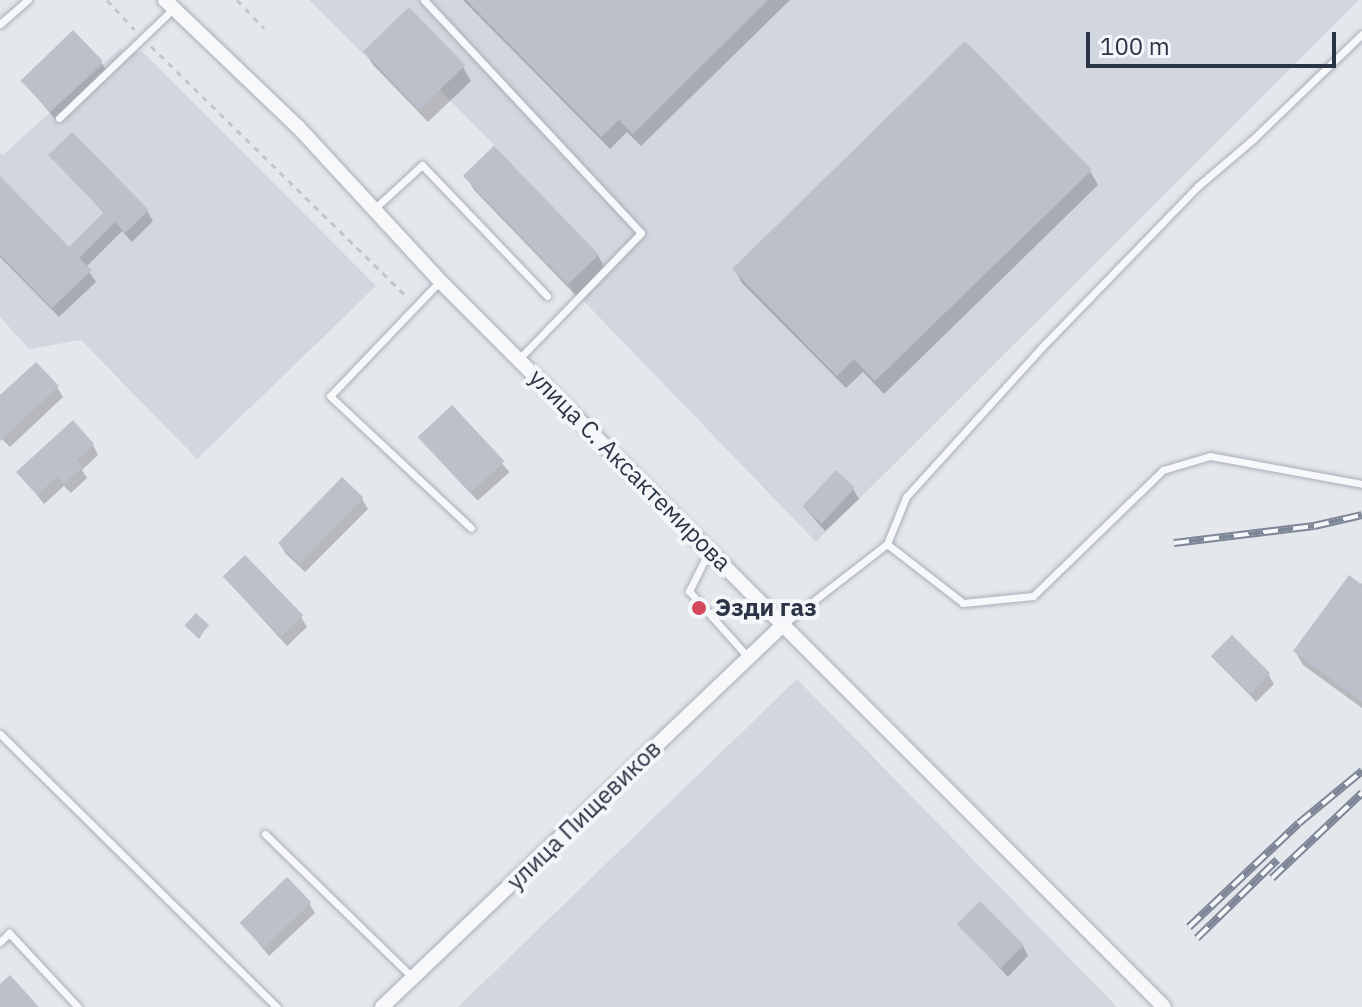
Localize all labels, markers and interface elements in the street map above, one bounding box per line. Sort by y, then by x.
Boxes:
scale bar [1090,16,1340,66]
text: 100 m [1100,30,1170,62]
street label: улица С. Аксактемирова [523,363,737,577]
place label: Эзди газ [715,594,817,622]
marker: Эзди газ [690,599,708,617]
street label: улица Пищевиков [501,734,667,896]

